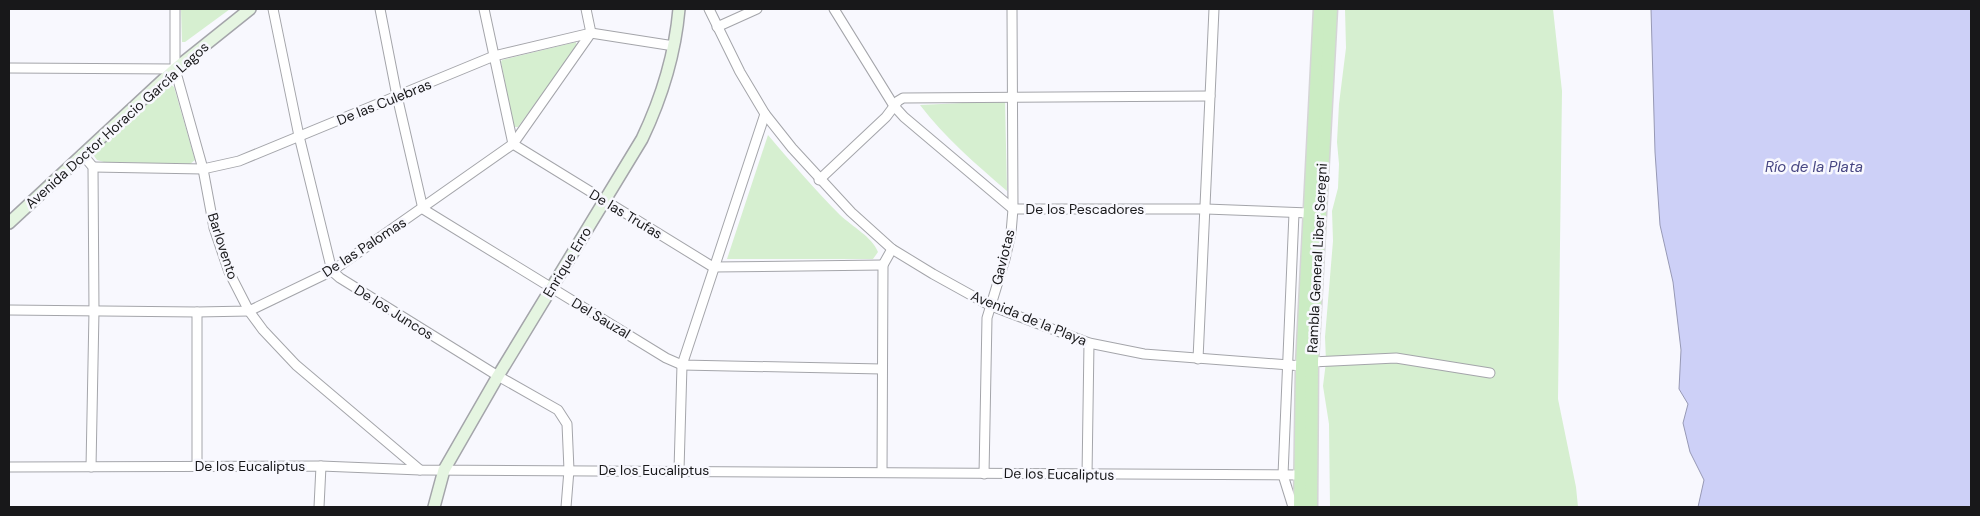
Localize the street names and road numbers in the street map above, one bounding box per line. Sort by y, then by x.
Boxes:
street label: Avenida Doctor Horacio García Lagos [21,38,213,212]
street label: De las Culebras [334,75,434,129]
street label: Rambla General Liber Seregni [1303,163,1331,353]
street label: De las Trufas [586,185,666,243]
street label: De los Pescadores [1026,200,1144,218]
street label: Barlovento [204,210,242,282]
street label: De las Palomas [319,213,409,281]
street label: Enrique Erro [539,223,595,301]
street label: Gaviotas [987,227,1019,287]
street label: De los Juncos [351,281,437,343]
street label: Avenida de la Playa [968,287,1090,349]
street label: Del Sauzal [568,293,634,343]
street label: De los Eucaliptus [195,457,305,475]
street label: De los Eucaliptus [599,461,709,479]
street label: De los Eucaliptus [1004,464,1114,484]

